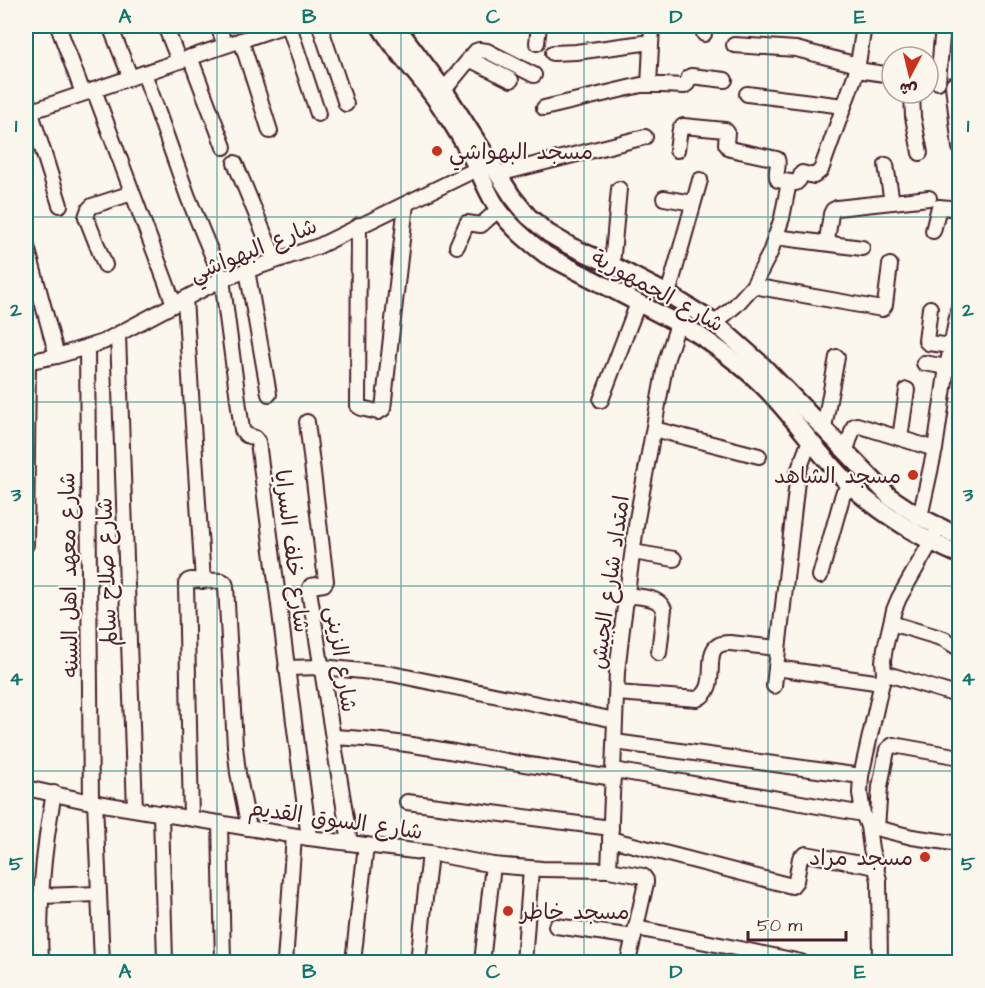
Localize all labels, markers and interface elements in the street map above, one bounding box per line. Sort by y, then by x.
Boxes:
text: A [119,3,132,31]
text: B [302,3,317,31]
text: C [486,3,501,31]
text: D [670,3,683,31]
text: E [854,3,866,31]
north arrow [880,45,940,105]
text: ش [898,77,918,101]
text: 1 [15,112,18,140]
text: 1 [967,112,970,140]
place label: مسجد البهواشي [449,137,593,171]
marker: مسجد البهواشي [430,144,444,158]
street label: شارع البهواشي [185,211,323,293]
street label: شارع الجمهورية [585,242,729,340]
text: 2 [9,296,22,324]
text: 2 [961,296,974,324]
place label: مسجد الشاهد [774,461,901,492]
street label: شارع خلف السرايا [266,468,317,634]
marker: مسجد الشاهد [906,468,920,482]
street label: شارع معهد اهل السنه [52,472,87,678]
text: 3 [10,481,22,509]
text: 3 [962,481,974,509]
street label: امتداد شارع الجيش [583,493,638,671]
street label: شارع صلاح سالم [89,497,127,647]
street label: شارع الزينى [317,604,364,714]
text: 4 [9,665,23,693]
text: 4 [961,665,975,693]
street label: شارع السوق القديم [247,793,425,848]
place label: مسجد مراد [809,843,913,874]
text: 5 [9,850,24,878]
marker: مسجد مراد [918,850,932,864]
text: 5 [961,850,976,878]
place label: مسجد خاطر [518,897,630,928]
marker: مسجد خاطر [501,904,515,918]
scale bar [748,904,846,942]
text: 50 m [757,913,802,938]
text: A [119,958,132,986]
text: B [302,958,317,986]
text: C [486,958,501,986]
text: D [670,958,683,986]
text: E [854,958,866,986]

